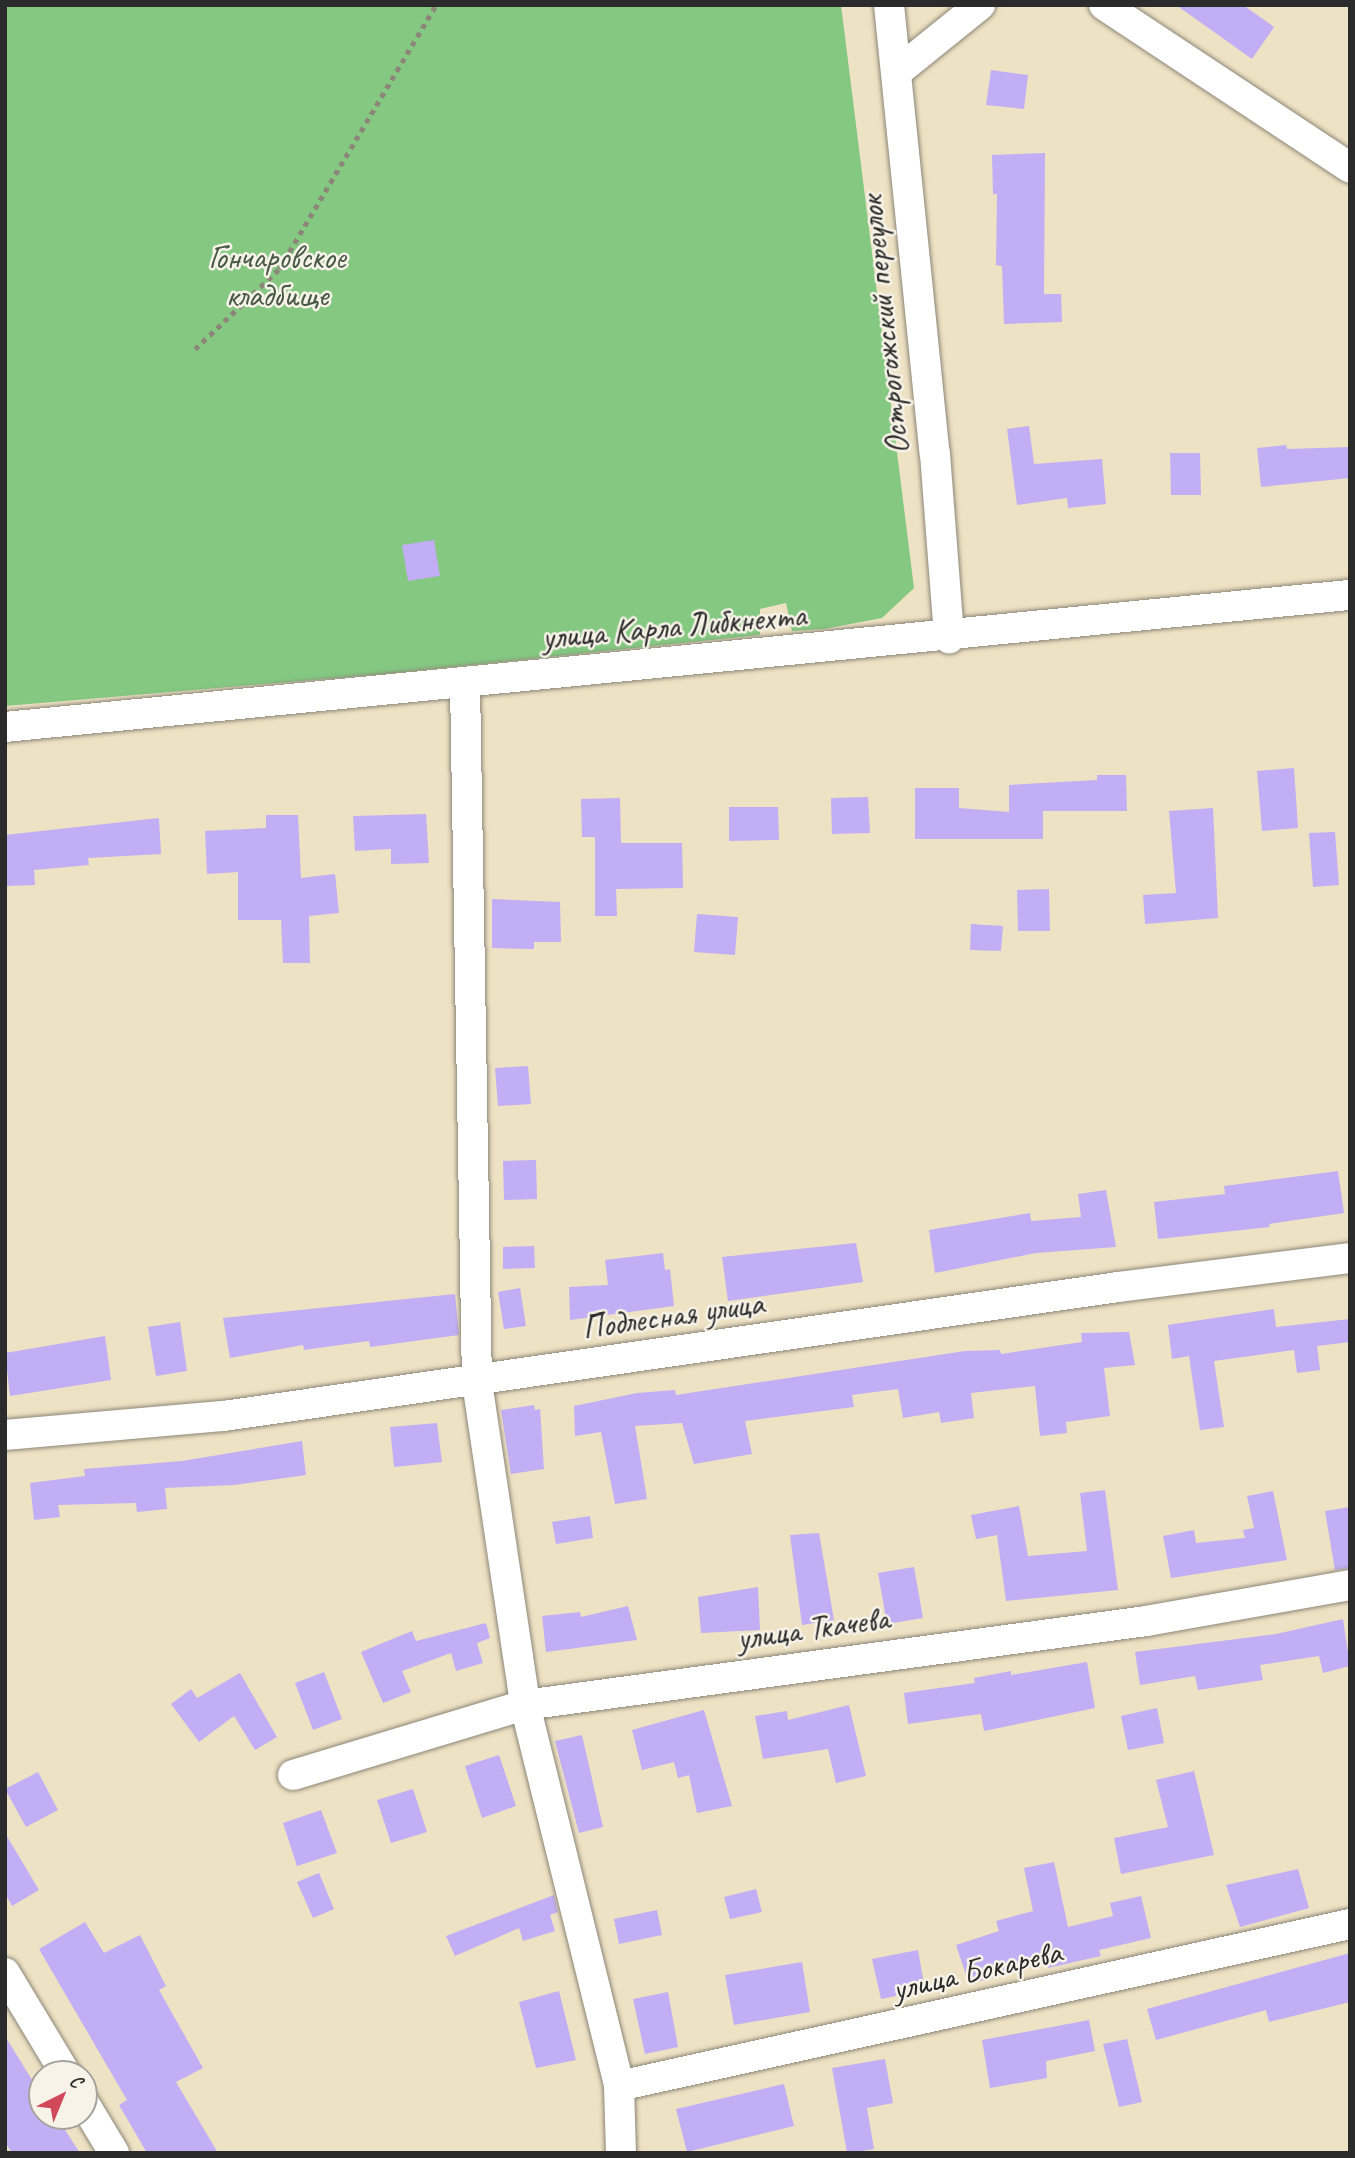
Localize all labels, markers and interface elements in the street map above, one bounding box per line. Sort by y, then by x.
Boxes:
street label: Острогожский переулок [852,194,918,456]
park label: Гончаровское кладбище [209,238,345,316]
street label: улица Карла Либкнехта [539,596,809,658]
street label: Подлесная улица [578,1283,768,1349]
street label: улица Ткачева [734,1599,892,1659]
street label: улица Бокарева [889,1932,1065,2010]
north arrow [28,2060,98,2130]
text: С [64,2069,88,2093]

